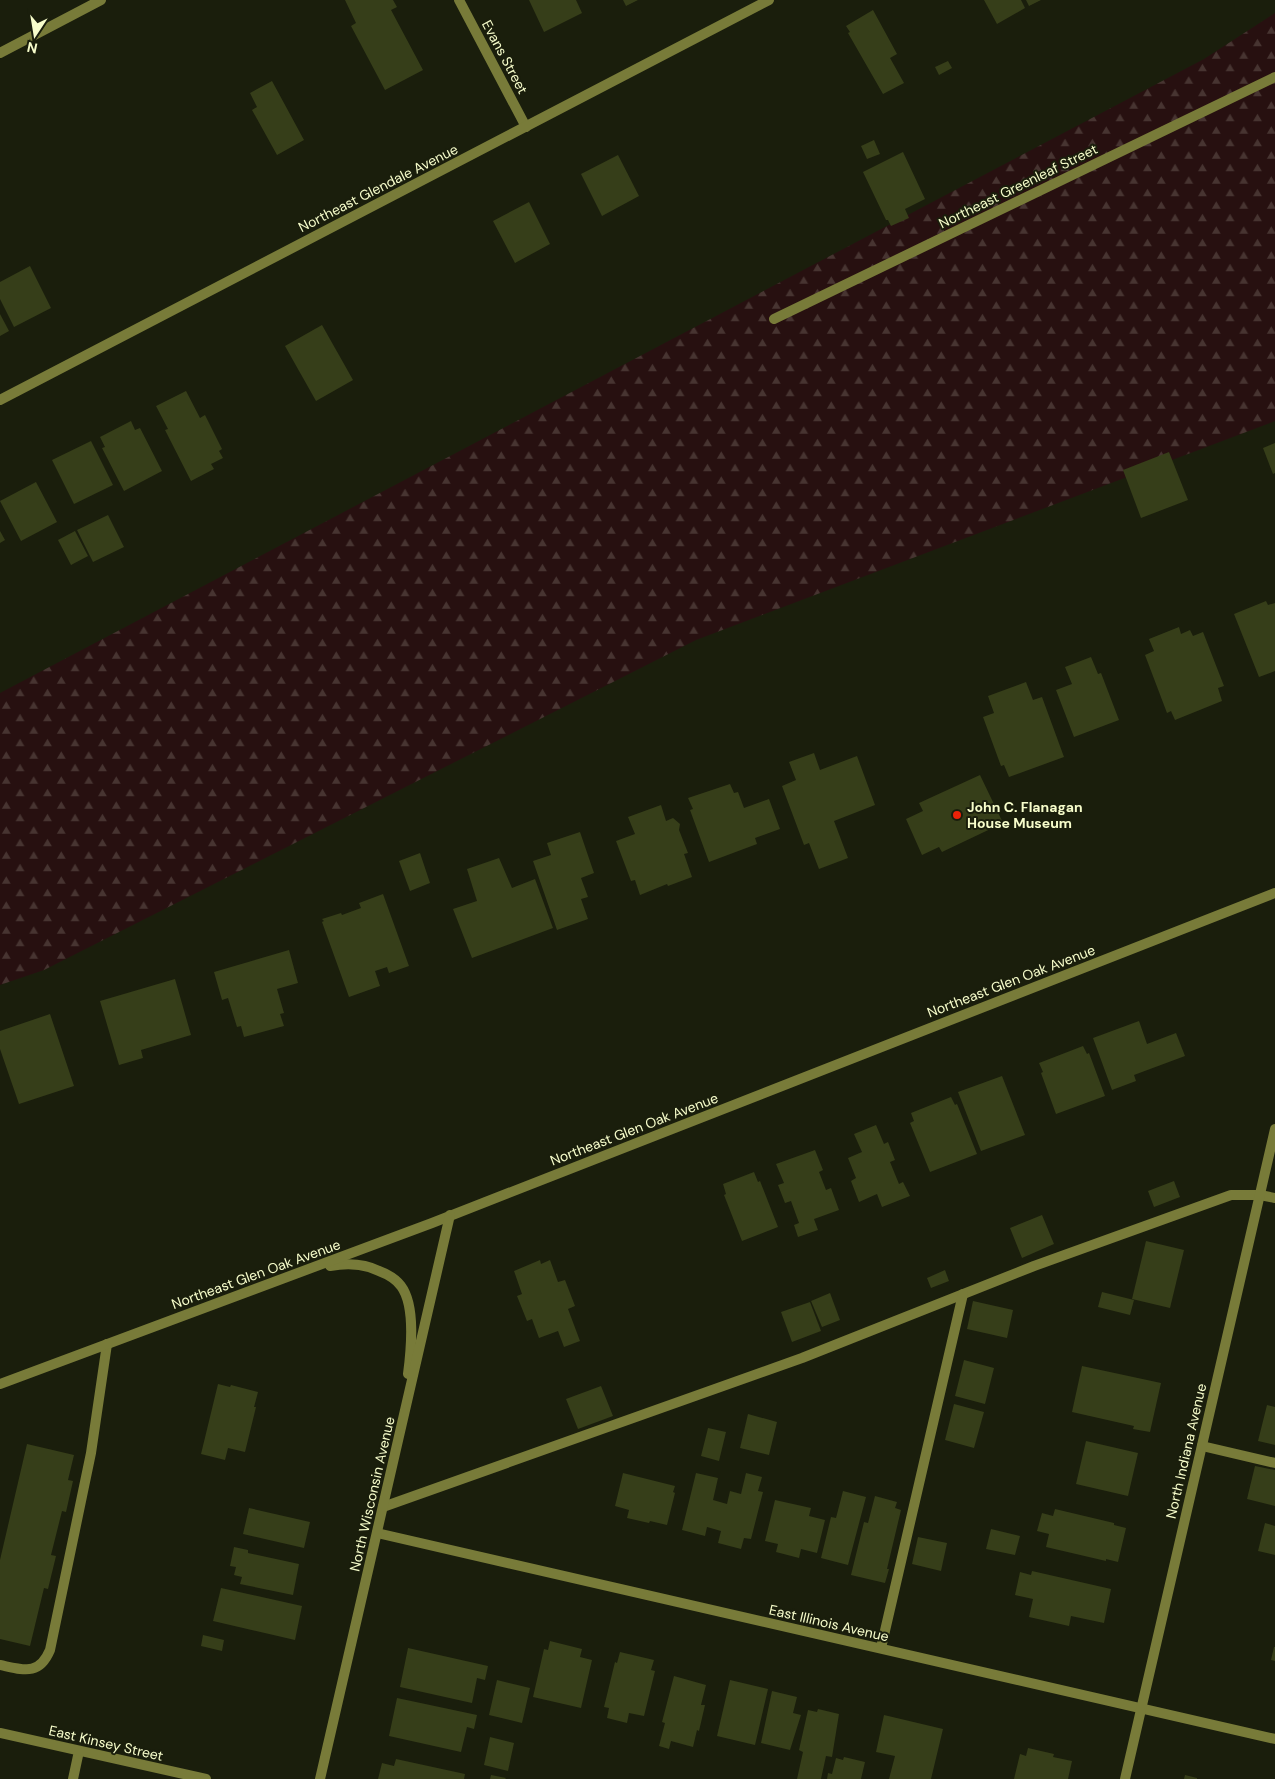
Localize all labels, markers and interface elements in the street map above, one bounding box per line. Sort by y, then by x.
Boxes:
north arrow [10,10,60,60]
street label: Evans Street [478,17,532,97]
text: N [25,38,39,58]
street label: Northeast Glendale Avenue [295,140,461,236]
street label: Northeast Greenleaf Street [936,140,1100,232]
place label: John C. Flanagan House Museum [967,798,1083,832]
marker: John C. Flanagan House Museum [951,809,963,821]
street label: Northeast Glen Oak Avenue [924,941,1098,1021]
street label: Northeast Glen Oak Avenue [547,1089,721,1169]
street label: Northeast Glen Oak Avenue [169,1235,343,1313]
street label: North Indiana Avenue [1162,1381,1210,1520]
street label: North Wisconsin Avenue [345,1415,399,1573]
street label: East Illinois Avenue [767,1600,891,1646]
street label: East Kinsey Street [47,1721,165,1765]

